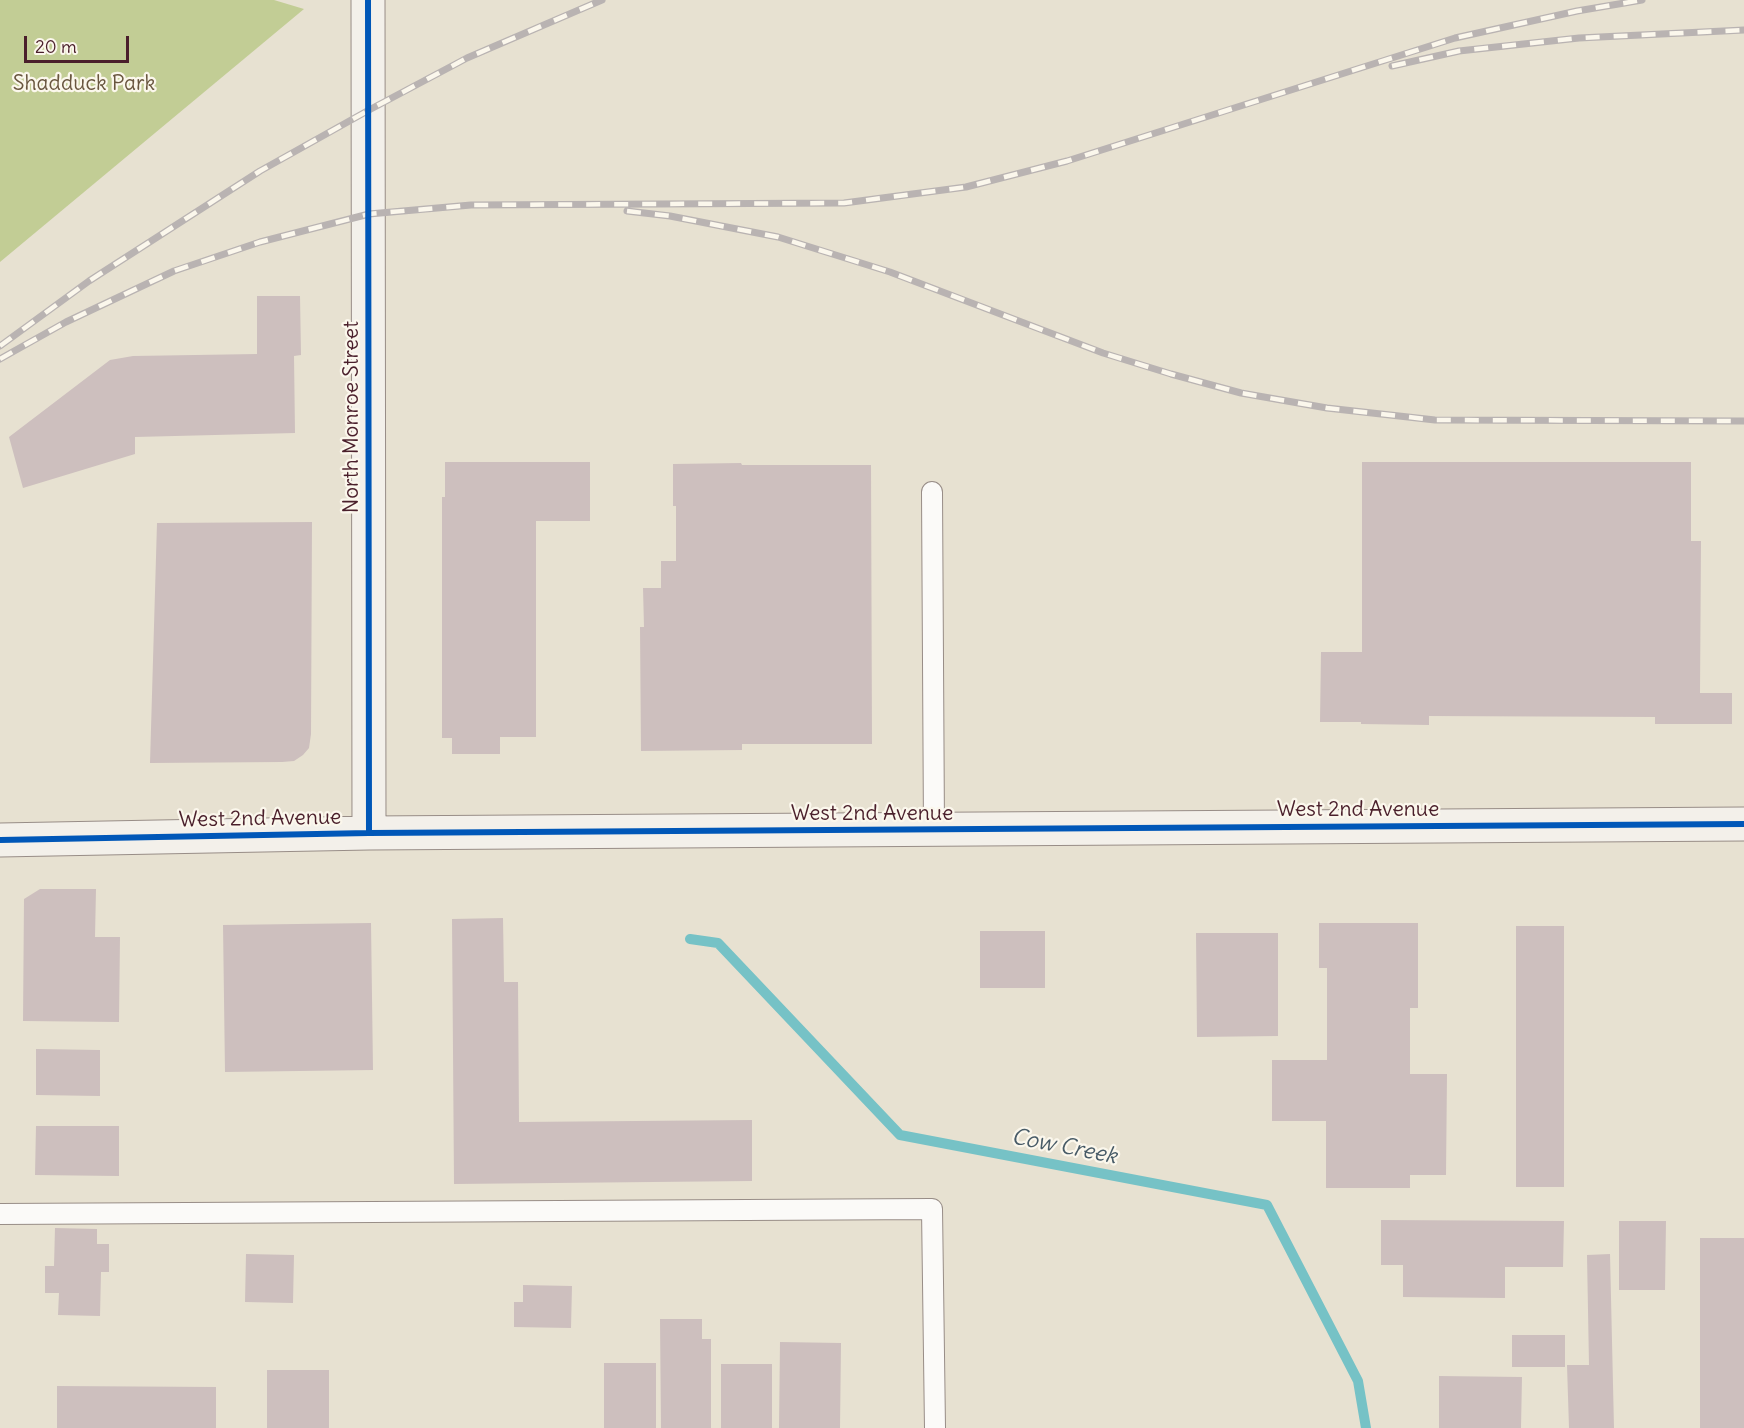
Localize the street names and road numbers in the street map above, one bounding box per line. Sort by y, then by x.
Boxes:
street label: North Monroe Street [339,321,365,513]
street label: West 2nd Avenue [1277,797,1439,823]
street label: West 2nd Avenue [791,801,953,827]
street label: West 2nd Avenue [178,805,342,833]

